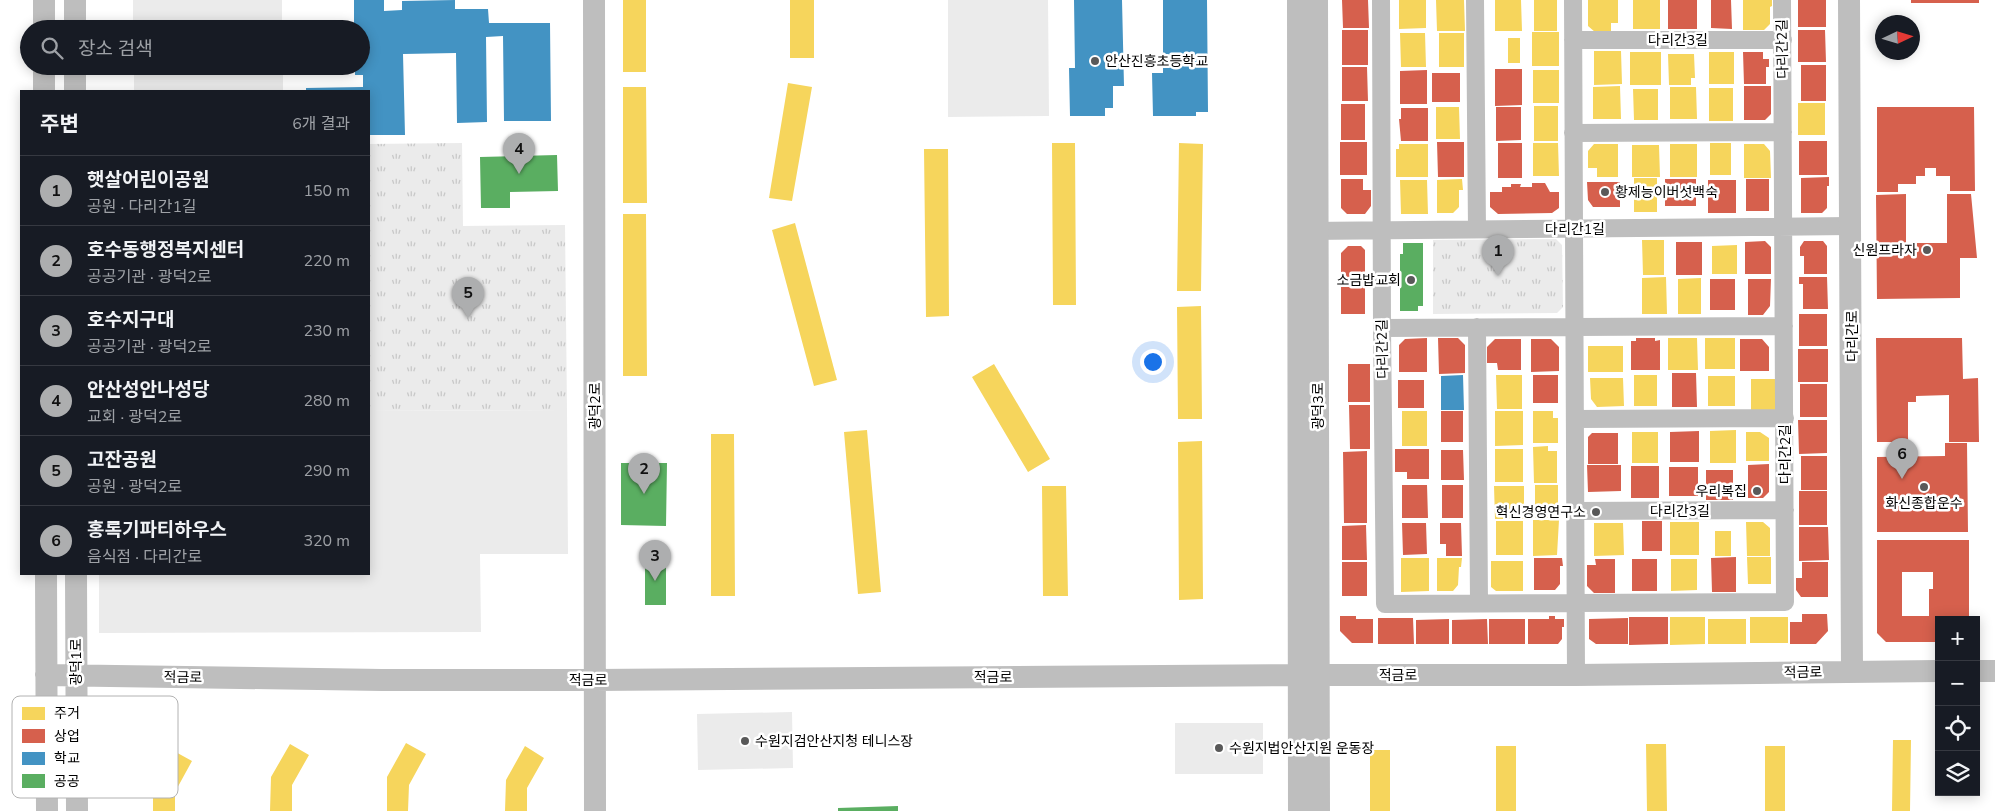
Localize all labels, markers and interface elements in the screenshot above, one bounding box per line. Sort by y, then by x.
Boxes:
north arrow [1875,15,1920,60]
street label: 다리간2길 [1772,19,1793,79]
search box [20,20,370,75]
street label: 다리간3길 [1648,31,1708,50]
icon: search [38,34,66,62]
text: 장소 검색 [78,36,153,62]
place label: 안산진흥초등학교 [1105,52,1208,71]
marker: 안산진흥초등학교 [1089,55,1101,67]
text: 주변 [40,110,79,138]
text: 6개 결과 [292,113,350,135]
pin: 4 [503,133,535,174]
text: 햇살어린이공원 [87,167,209,193]
text: 1 [51,180,61,202]
text: 150 m [303,180,350,202]
place label: 황제능이버섯백숙 [1615,183,1718,202]
marker: 황제능이버섯백숙 [1599,186,1611,198]
text: 공원 · 다리간1길 [87,196,197,218]
street label: 다리간1길 [1545,220,1605,239]
pin: 1 [1482,235,1514,276]
text: 호수동행정복지센터 [87,237,244,263]
place label: 신원프라자 [1853,241,1917,260]
marker: 신원프라자 [1921,244,1933,256]
text: 2 [51,250,61,272]
text: 220 m [303,250,350,272]
text: 공공기관 · 광덕2로 [87,266,212,288]
place label: 소금밥교회 [1337,271,1401,290]
marker: 소금밥교회 [1405,274,1417,286]
pin: 5 [452,277,484,318]
text: 호수지구대 [87,307,174,333]
street label: 다리간로 [1843,310,1862,362]
street label: 다리간2길 [1372,319,1393,379]
text: 3 [51,320,61,342]
text: 230 m [303,320,350,342]
text: 공공기관 · 광덕2로 [87,336,212,358]
your location [1140,349,1166,375]
text: 안산성안나성당 [87,377,209,403]
street label: 광덕2로 [586,382,605,430]
street label: 광덕3로 [1309,382,1328,430]
text: 4 [51,390,61,412]
text: 280 m [303,390,350,412]
text: 교회 · 광덕2로 [87,406,182,428]
street label: 다리간2길 [1776,424,1795,484]
pin: 6 [1886,438,1918,479]
text: 고잔공원 [87,447,157,473]
pin: 2 [628,453,660,494]
text: 5 [51,460,61,482]
text: 290 m [303,460,350,482]
text: 공원 · 광덕2로 [87,476,182,498]
marker: 화신종합운수 [1918,481,1930,493]
place label: 우리복집 [1695,482,1747,501]
marker: 우리복집 [1751,485,1763,497]
place label: 화신종합운수 [1885,494,1963,513]
street label: 다리간3길 [1650,502,1710,521]
place label: 혁신경영연구소 [1496,503,1586,522]
marker: 혁신경영연구소 [1590,506,1602,518]
text: 홍록기파티하우스 [87,517,227,543]
text: 6 [51,530,61,552]
text: 320 m [303,530,350,552]
pin: 3 [639,540,671,581]
text: 음식점 · 다리간로 [87,546,202,568]
map controls [1935,616,1980,796]
button: + [1935,616,1980,661]
street label: 광덕1로 [67,638,86,686]
button: − [1935,661,1980,706]
street label: 적금로 [1784,663,1823,682]
street label: 적금로 [1379,666,1417,685]
street label: 적금로 [164,668,203,687]
street label: 적금로 [974,668,1012,687]
street label: 적금로 [569,671,607,690]
legend [12,696,178,798]
text: 주거 [54,704,80,723]
button: locate [1935,706,1980,751]
text: 상업 [54,727,80,746]
place label: 수원지검안산지청 테니스장 [755,732,913,751]
marker: 수원지검안산지청 테니스장 [739,735,751,747]
place label: 수원지법안산지원 운동장 [1229,739,1374,758]
marker: 수원지법안산지원 운동장 [1213,742,1225,754]
text: 학교 [54,749,80,768]
button: layers [1935,751,1980,796]
text: 공공 [54,772,80,791]

